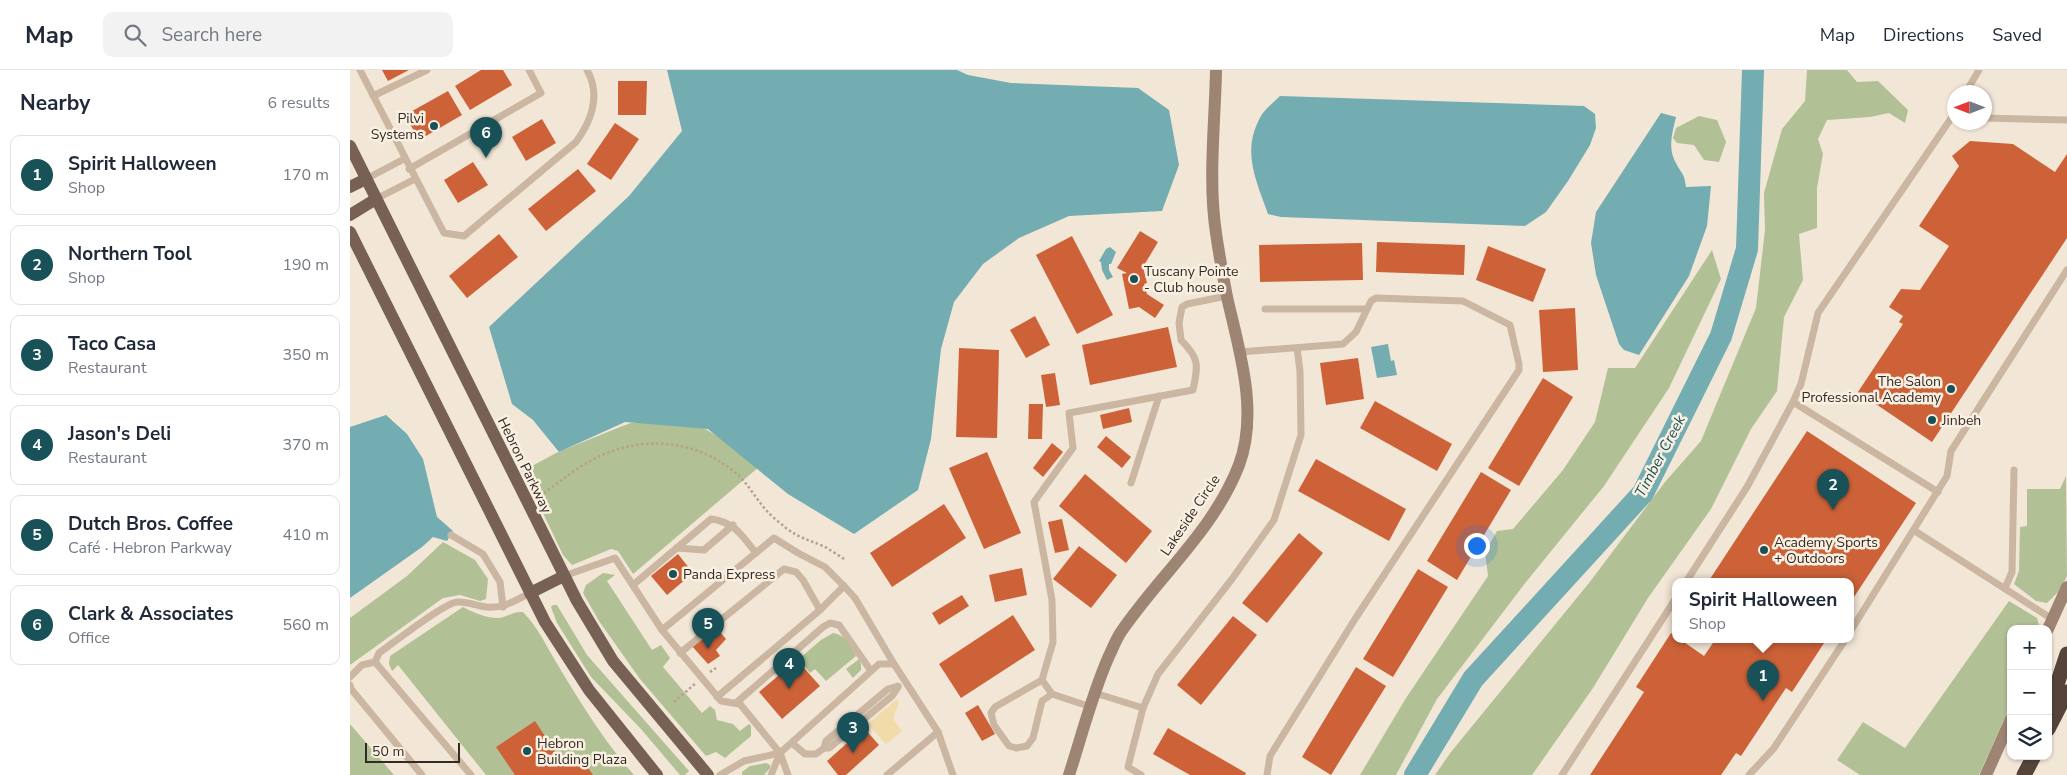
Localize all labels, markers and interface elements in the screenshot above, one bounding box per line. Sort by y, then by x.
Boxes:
search box [103,12,453,57]
text: Map [25,19,73,51]
icon: search [121,21,149,49]
text: Search here [161,22,262,48]
text: Map [1820,23,1855,47]
text: Directions [1883,23,1964,47]
text: Saved [1992,23,2042,47]
north arrow [1947,85,1992,130]
text: Nearby [20,89,90,117]
text: 6 results [268,92,330,114]
place label: Pilvi Systems [371,109,424,144]
pin: 6 [470,117,502,158]
marker: Pilvi Systems [428,120,440,132]
text: Spirit Halloween [68,151,217,177]
text: 1 [32,164,42,186]
text: 170 m [282,164,329,186]
text: Shop [68,177,105,199]
text: Northern Tool [68,241,192,267]
text: 2 [32,254,42,276]
text: 190 m [282,254,329,276]
place label: Tuscany Pointe - Club house [1144,262,1238,297]
text: Shop [68,267,105,289]
marker: Tuscany Pointe - Club house [1128,273,1140,285]
text: Taco Casa [68,331,156,357]
text: 3 [32,344,42,366]
text: 350 m [282,344,329,366]
text: Restaurant [68,357,147,379]
place label: The Salon Professional Academy [1801,372,1942,407]
marker: The Salon Professional Academy [1945,383,1957,395]
water label: Timber Creek [1630,411,1690,500]
place label: Jinbeh [1941,411,1981,430]
street label: Hebron Parkway [493,414,556,517]
marker: Jinbeh [1926,414,1938,426]
text: Jason's Deli [68,421,171,447]
text: 4 [32,434,42,456]
text: 370 m [282,434,329,456]
text: Restaurant [68,447,147,469]
pin: 2 [1817,469,1849,510]
street label: Lakeside Circle [1156,471,1225,560]
text: Dutch Bros. Coffee [68,511,233,537]
text: 5 [32,524,42,546]
text: 410 m [282,524,329,546]
your location [1464,533,1490,559]
place label: Academy Sports + Outdoors [1774,533,1878,568]
text: Café · Hebron Parkway [68,537,232,559]
marker: Academy Sports + Outdoors [1758,544,1770,556]
place label: Panda Express [683,565,776,584]
marker: Panda Express [667,568,679,580]
popup [1672,578,1854,643]
text: Spirit Halloween [1689,587,1837,613]
text: Clark & Associates [68,601,234,627]
pin: 5 [692,608,724,649]
text: Shop [1689,613,1726,635]
text: 6 [32,614,42,636]
text: 560 m [282,614,329,636]
map controls [2007,625,2052,760]
button: + [2007,625,2052,670]
text: Office [68,627,110,649]
pin: 4 [773,648,805,689]
pin: 1 [1747,660,1779,701]
button: − [2007,670,2052,715]
pin: 3 [837,712,869,753]
button: layers [2007,715,2052,760]
place label: Hebron Building Plaza [537,734,627,769]
scale bar [365,740,460,763]
text: 50 m [372,742,404,761]
marker: Hebron Building Plaza [521,745,533,757]

